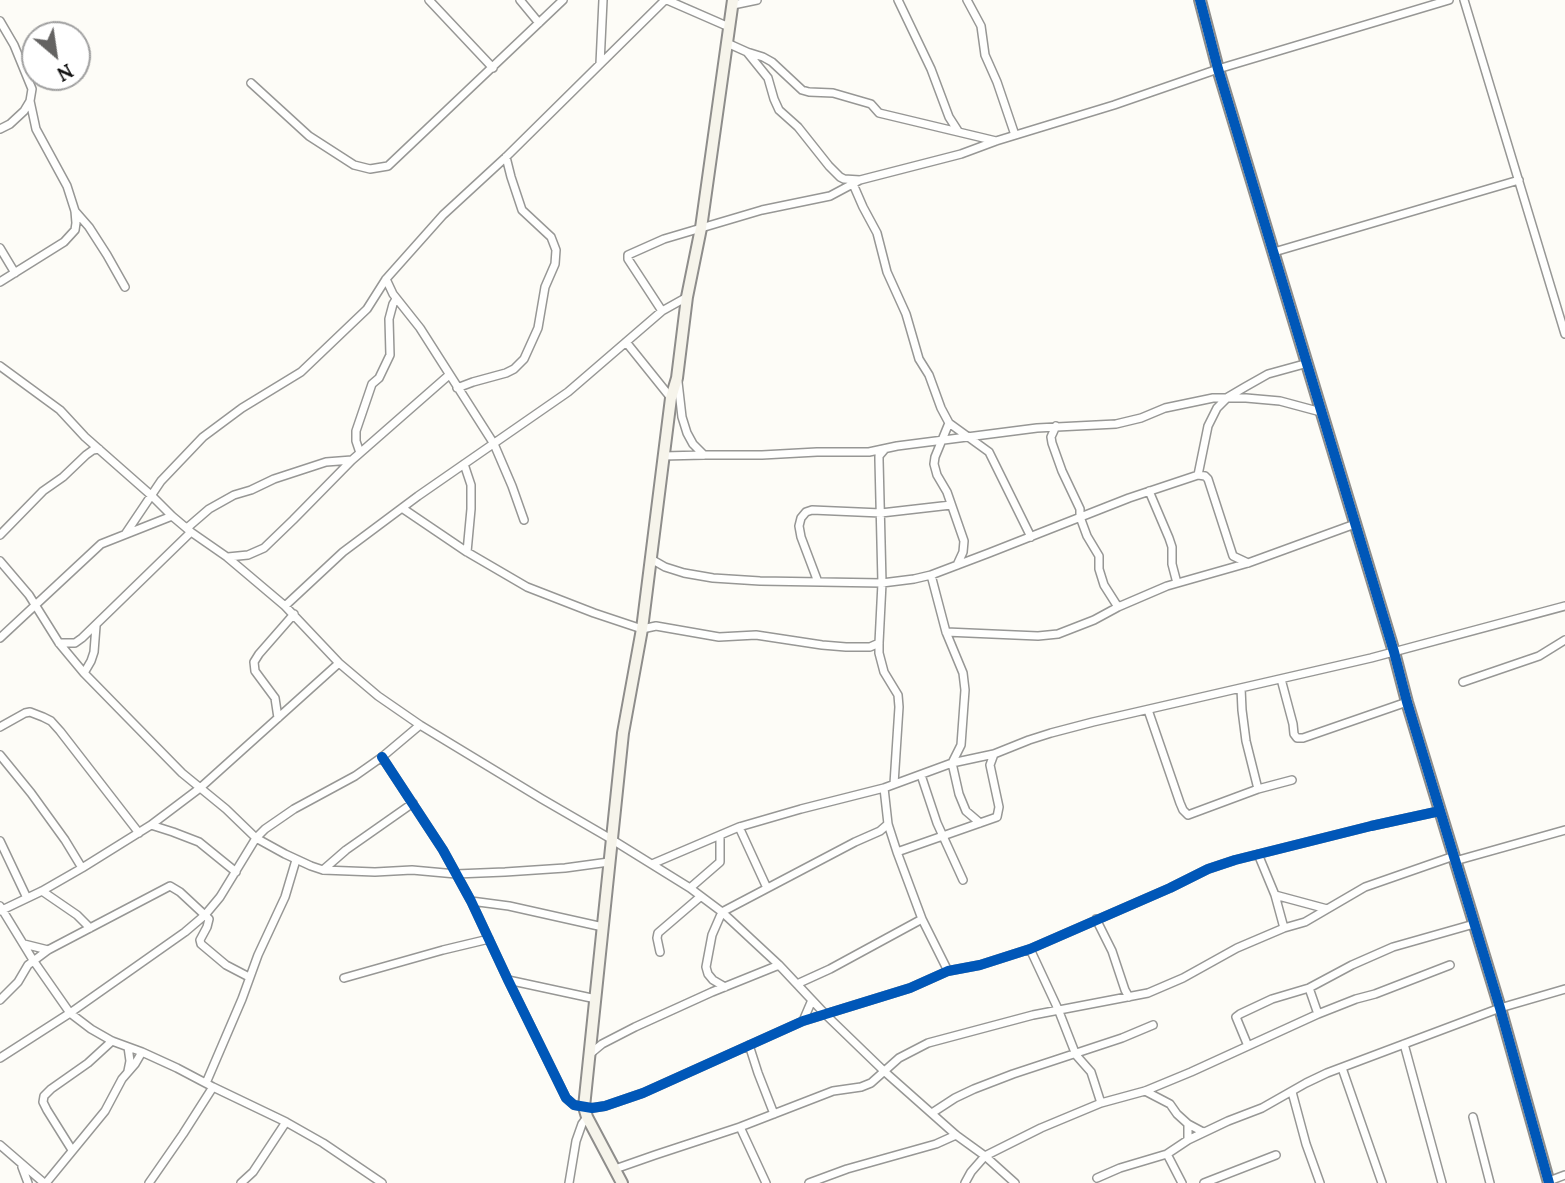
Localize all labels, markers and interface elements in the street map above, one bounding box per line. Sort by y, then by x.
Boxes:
north arrow [21,21,91,91]
text: N [53,59,77,87]

